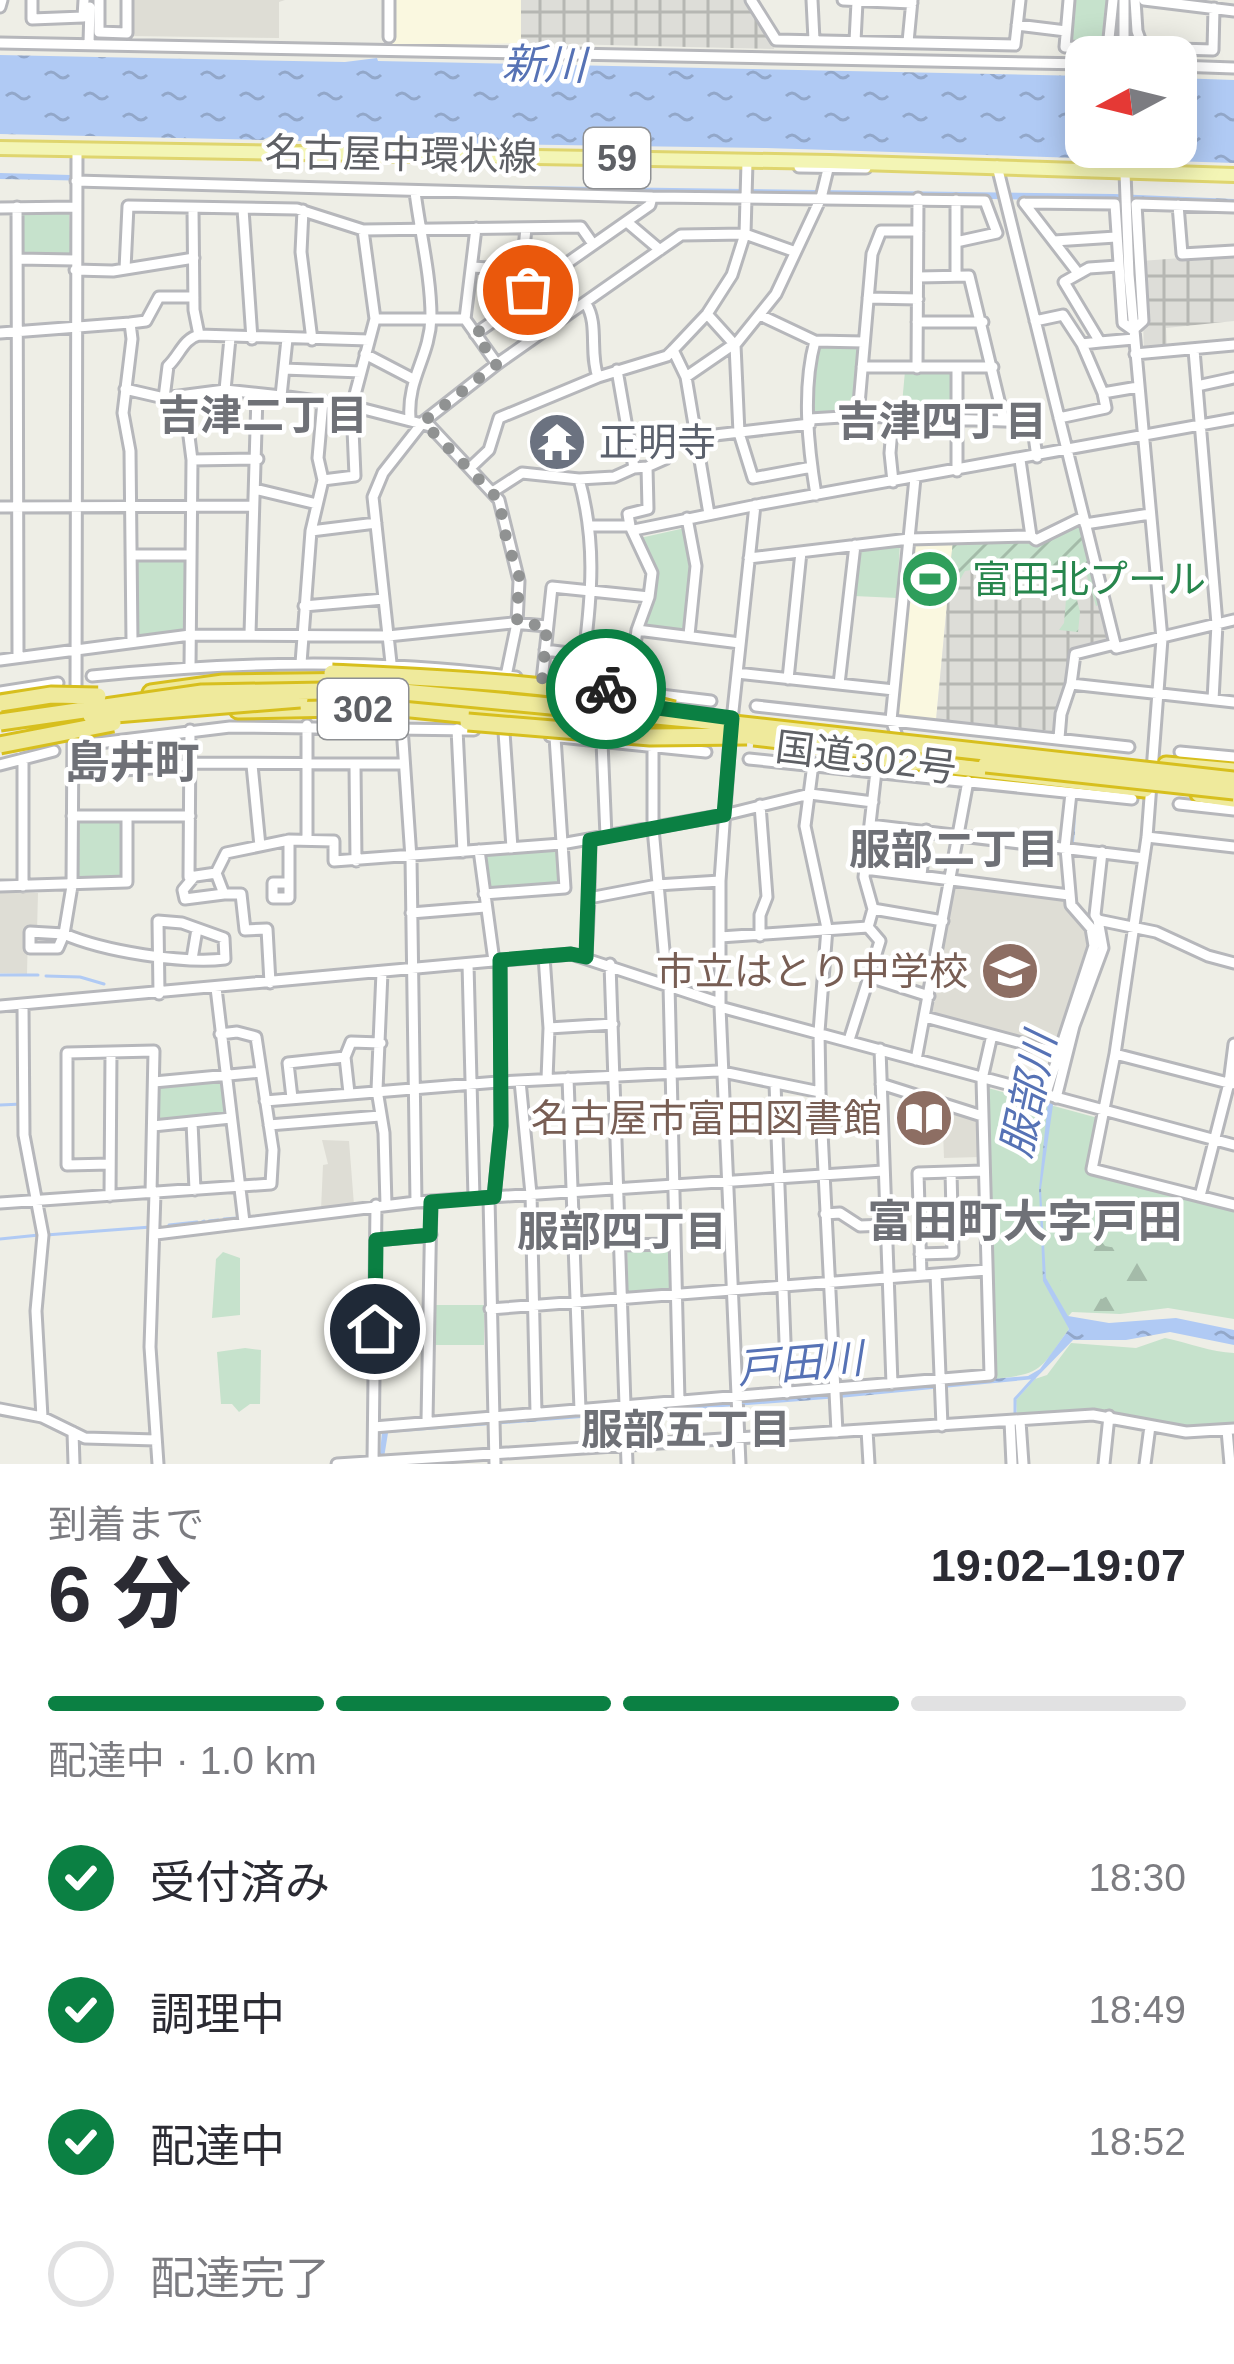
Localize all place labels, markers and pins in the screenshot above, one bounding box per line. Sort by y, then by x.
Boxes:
pin [477,239,579,341]
temple icon: 正明寺 [526,411,588,473]
place label: 正明寺 [599,421,716,464]
sports icon: 富田北プール [899,548,961,610]
place label: 富田北プール [972,558,1206,601]
school or university icon: 市立はとり中学校 [979,940,1041,1002]
place label: 市立はとり中学校 [656,950,968,993]
library icon: 名古屋市富田図書館 [893,1087,955,1149]
place label: 名古屋市富田図書館 [531,1097,882,1140]
pin [324,1278,426,1380]

